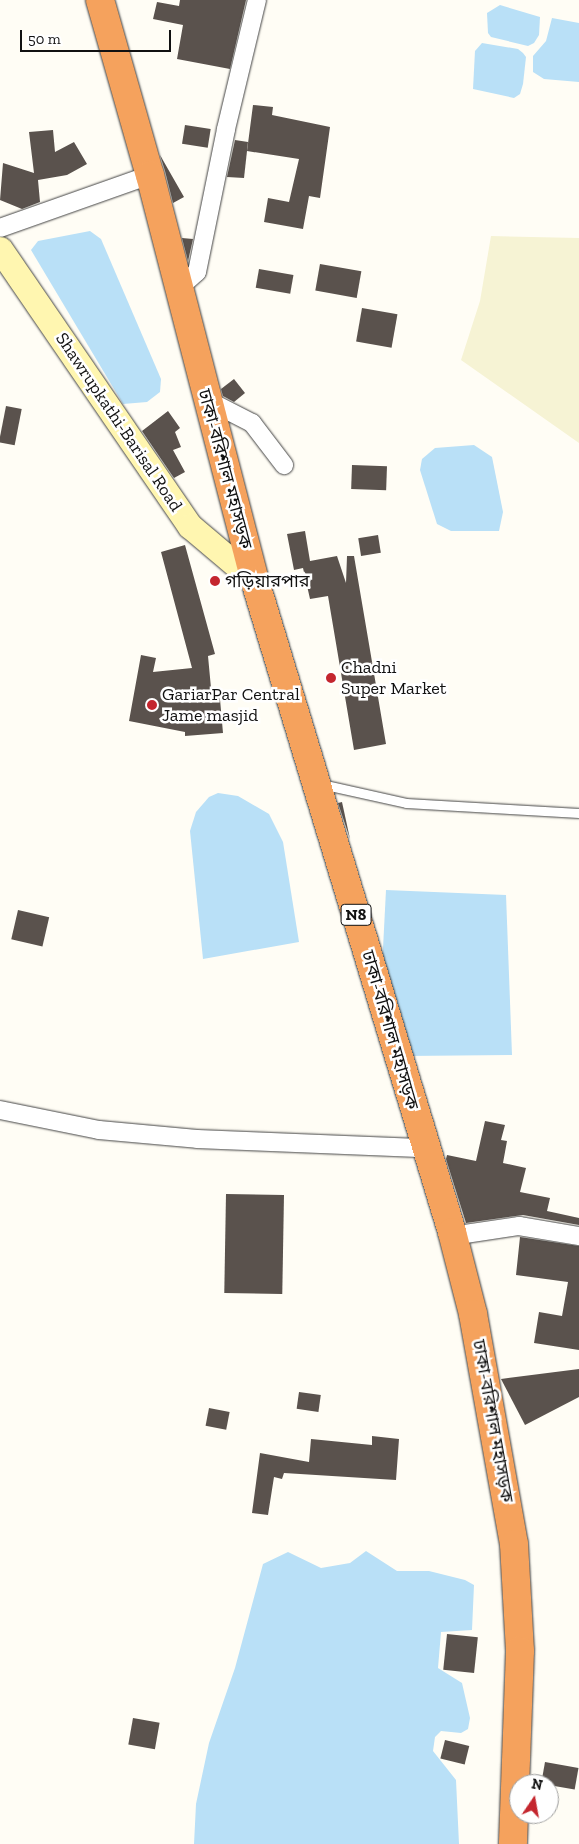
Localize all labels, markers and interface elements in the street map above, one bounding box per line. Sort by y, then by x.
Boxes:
scale bar [22,20,174,52]
text: 50 m [28,30,61,48]
street label: Shawrupkathi-Barisal Road [51,328,187,516]
street label: ঢাকা-বরিশাল মহাসড়ক [193,387,257,551]
place label: গড়িয়ারপার [225,570,309,592]
marker: গড়িয়ারপার [209,575,221,587]
place label: Chadni Super Market [341,657,447,700]
marker: Chadni Super Market [325,672,337,684]
place label: GariarPar Central Jame masjid [162,684,300,726]
marker: GariarPar Central Jame masjid [146,699,158,711]
road number: N8 [340,902,372,928]
street label: ঢাকা-বরিশাল মহাসড়ক [357,948,423,1112]
street label: ঢাকা-বরিশাল মহাসড়ক [468,1338,518,1504]
north arrow [509,1774,559,1824]
text: N [530,1775,544,1794]

